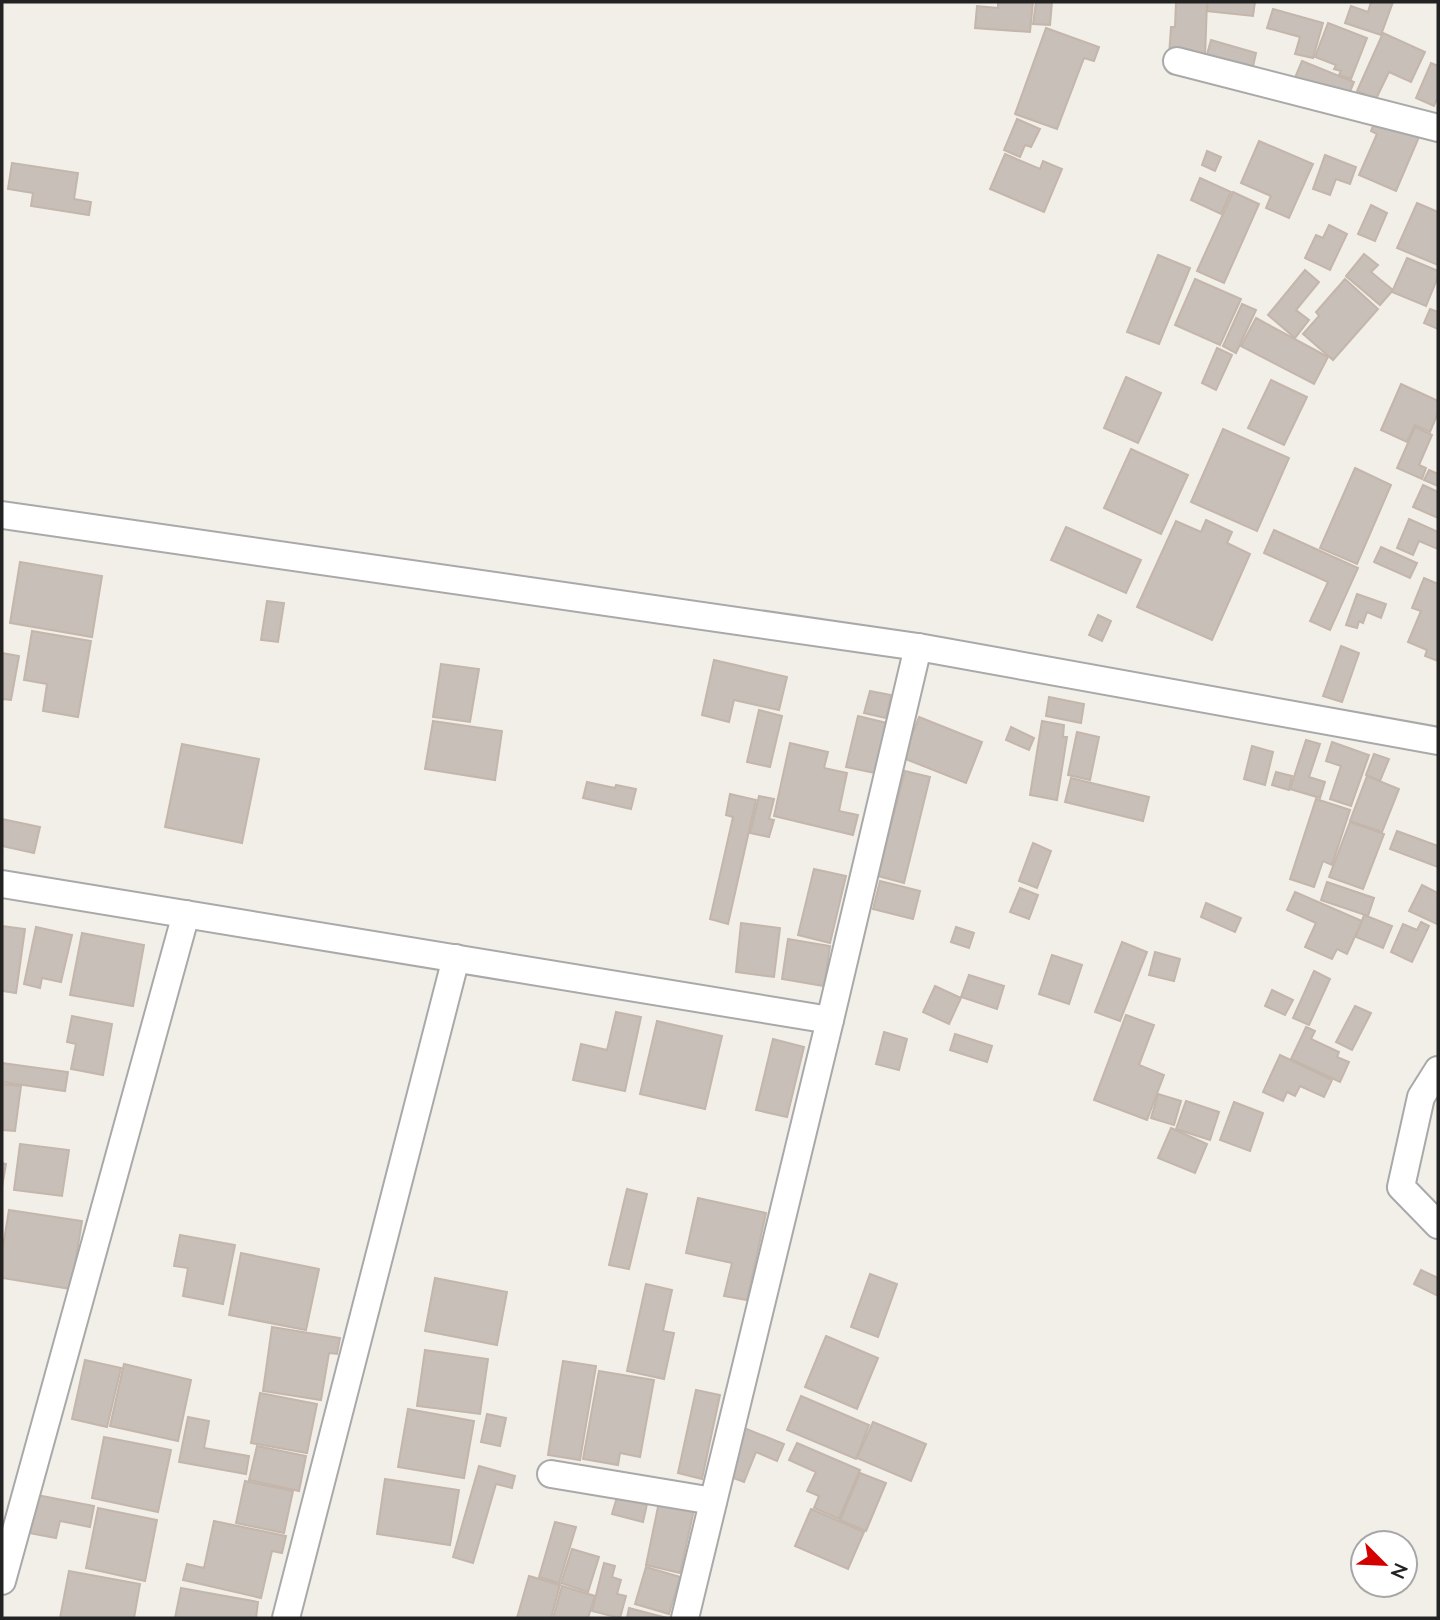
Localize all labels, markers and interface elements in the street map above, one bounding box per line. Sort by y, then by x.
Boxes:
north arrow [1349,1529,1419,1599]
text: N [1387,1560,1413,1582]

